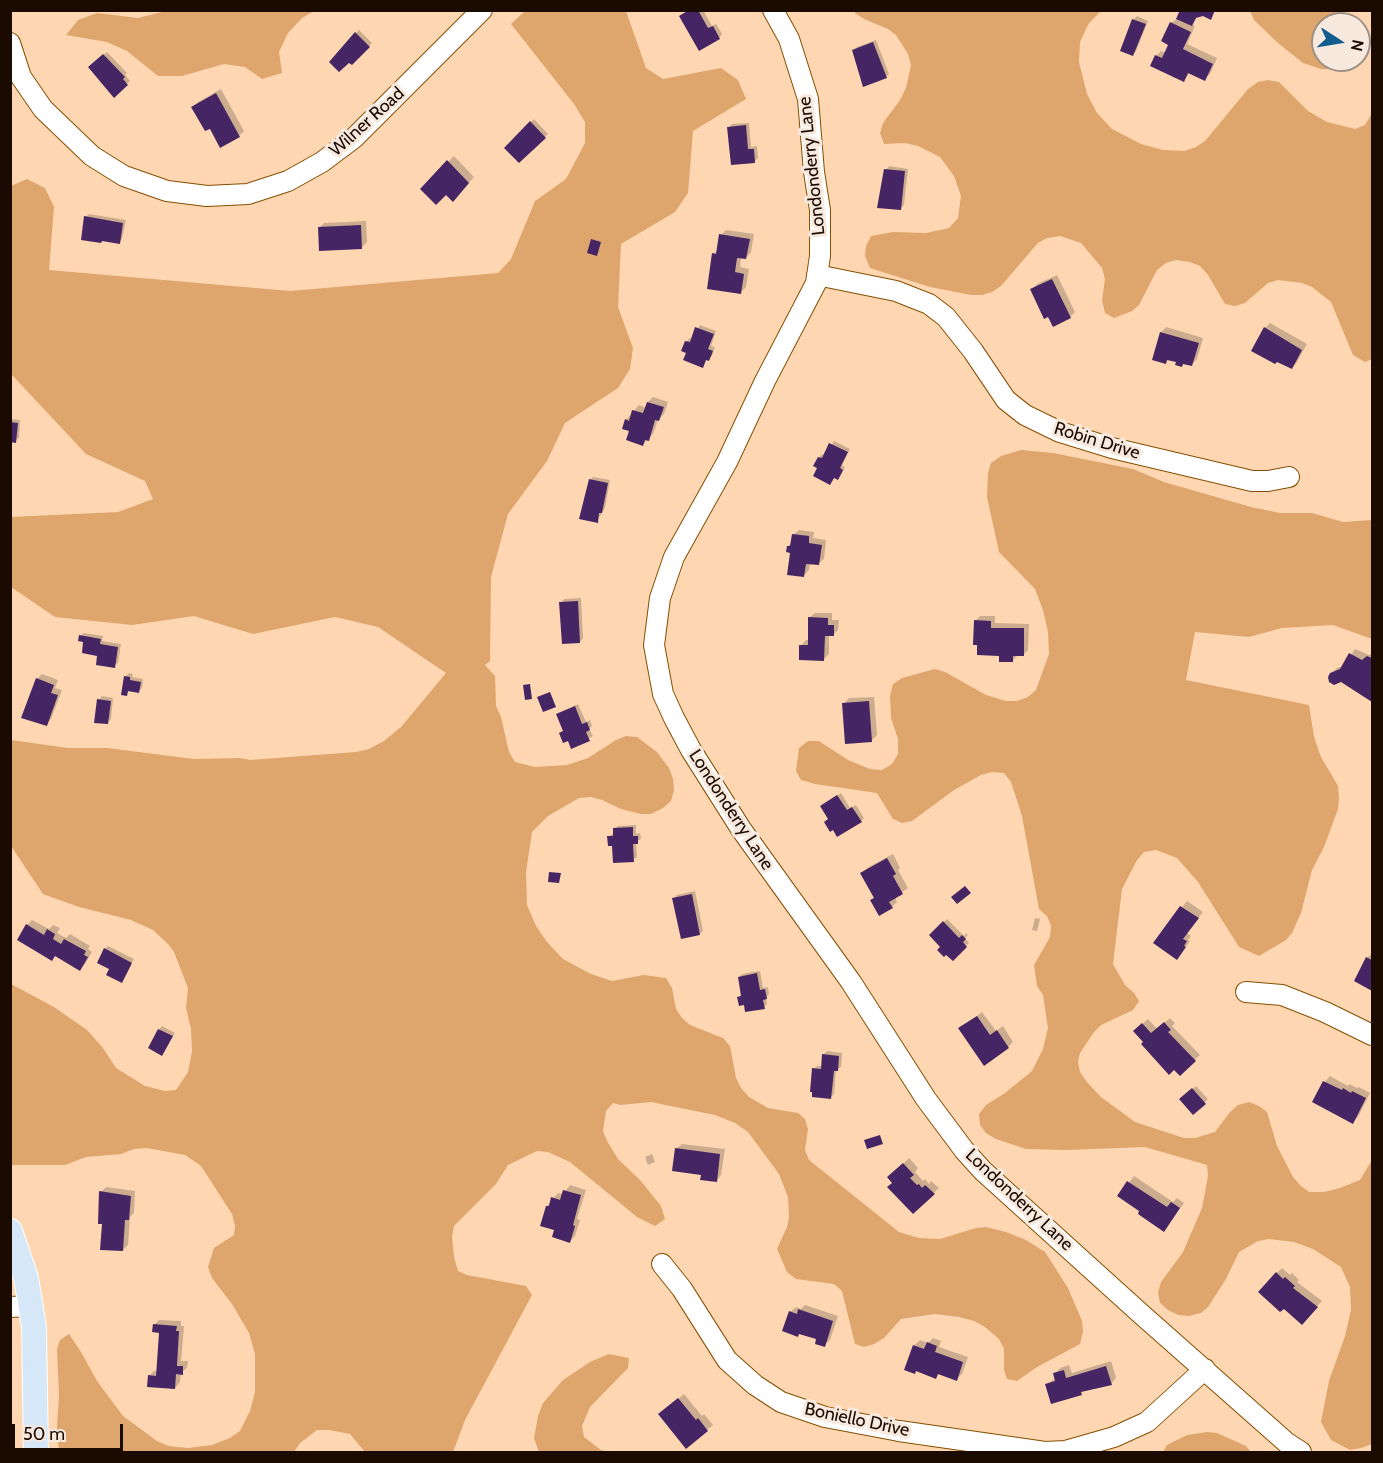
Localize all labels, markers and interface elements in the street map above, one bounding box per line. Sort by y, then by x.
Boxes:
north arrow [1311,12,1371,72]
text: N [1347,38,1368,53]
street label: Wilner Road [325,83,409,161]
street label: Londonderry Lane [794,96,830,236]
street label: Robin Drive [1051,418,1143,464]
street label: Londonderry Lane [684,746,778,874]
street label: Londonderry Lane [961,1145,1077,1255]
street label: Boniello Drive [803,1398,911,1442]
scale bar [15,1412,126,1450]
text: 50 m [23,1423,65,1445]

